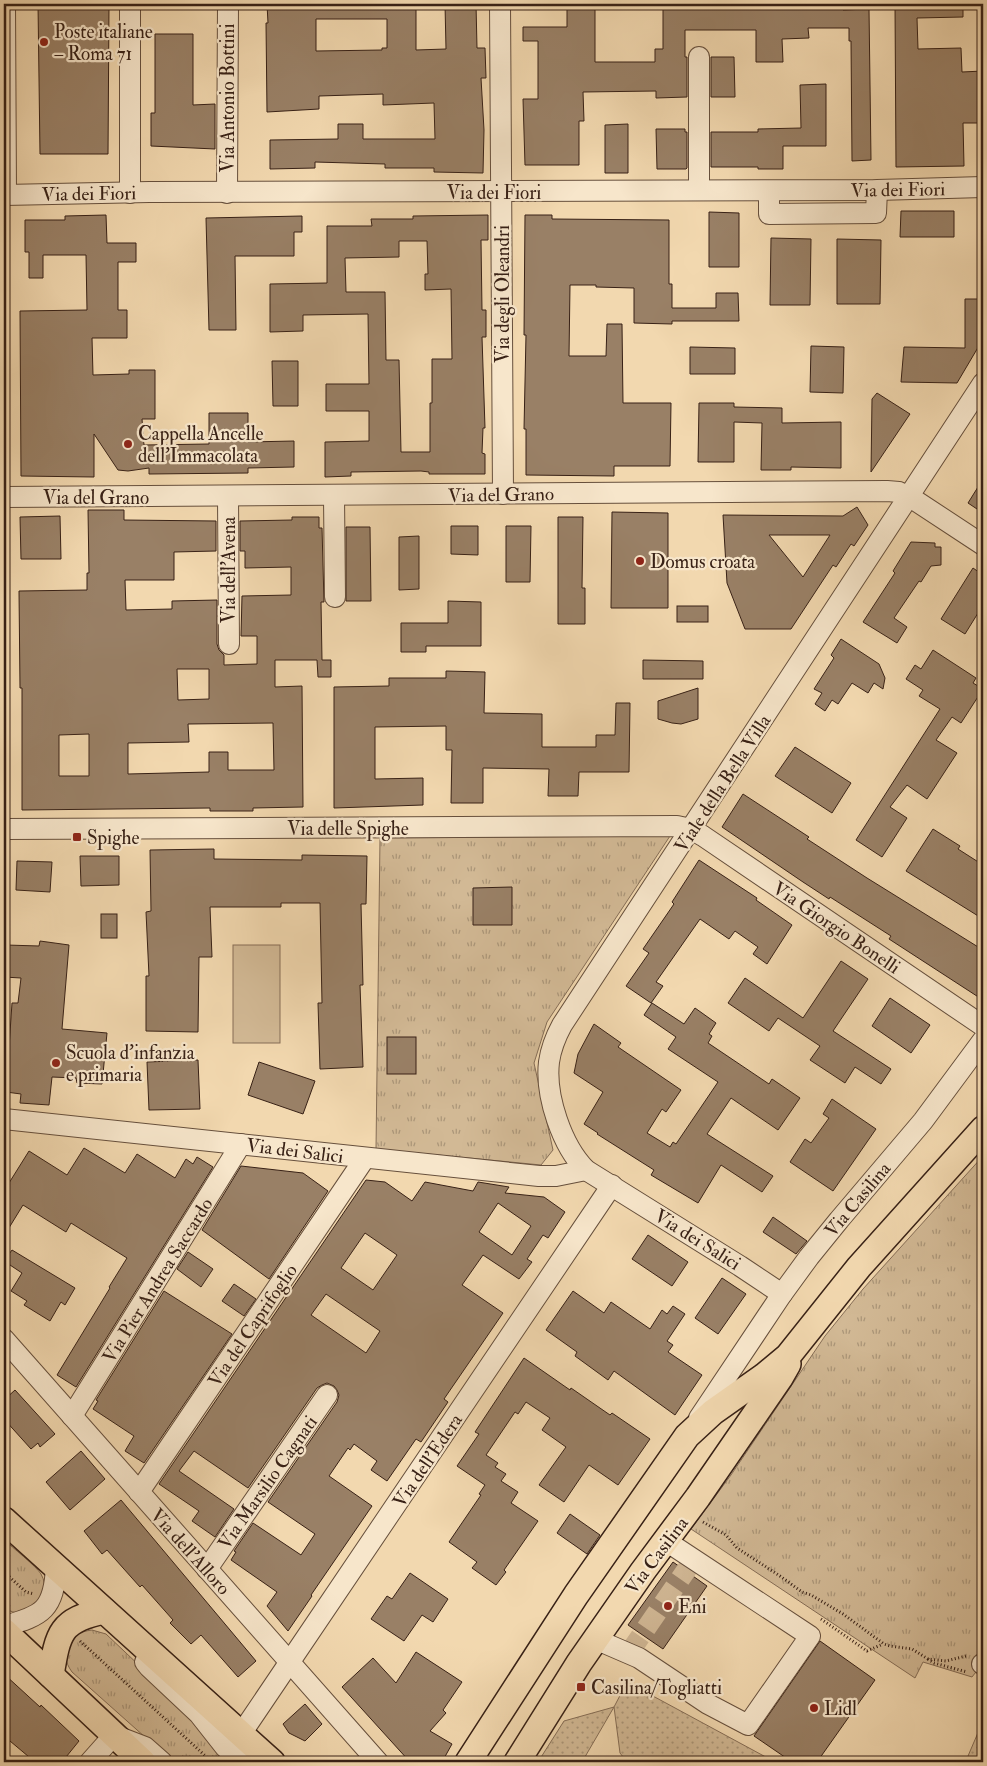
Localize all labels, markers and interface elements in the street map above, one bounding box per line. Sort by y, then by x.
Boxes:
place label: Poste italiane – Roma 71 [54,20,153,66]
street label: Via Antonio Bottini [216,24,240,172]
marker: Poste italiane – Roma 71 [38,36,50,48]
street label: Via dei Fiori [851,177,946,203]
street label: Via dei Fiori [42,181,137,207]
street label: Via dei Fiori [447,181,541,205]
street label: Via degli Oleandri [491,225,515,363]
place label: Cappella Ancelle dell'Immacolata [138,422,263,468]
marker: Cappella Ancelle dell'Immacolata [122,438,134,450]
street label: Via del Grano [448,482,554,508]
street label: Via del Grano [43,486,149,510]
street label: Via dell'Avena [217,517,241,623]
place label: Domus croata [650,550,755,574]
marker: Domus croata [634,555,646,567]
street label: Viale della Bella Villa [669,710,777,857]
street label: Via delle Spighe [287,817,409,842]
place label: Spighe [87,826,139,851]
marker: Spighe [71,831,83,843]
street label: Via Giorgio Bonelli [768,876,905,979]
place label: Scuola d'infanzia e primaria [66,1041,195,1088]
marker: Scuola d'infanzia e primaria [50,1057,62,1069]
street label: Via dei Salici [245,1133,345,1169]
street label: Via Casilina [819,1157,896,1242]
street label: Via Pier Andrea Saccardo [97,1194,218,1368]
street label: Via dei Salici [650,1204,745,1276]
street label: Via del Caprifoglio [203,1259,304,1392]
street label: Via dell'Edera [388,1409,468,1512]
street label: Via Marsilio Cagnati [213,1411,323,1554]
street label: Via dell'Alloro [145,1503,235,1600]
street label: Via Casilina [620,1512,694,1599]
place label: Eni [678,1595,707,1619]
marker: Eni [662,1600,674,1612]
place label: Casilina/Togliatti [591,1676,722,1700]
marker: Casilina/Togliatti [575,1681,587,1693]
place label: Lidl [824,1697,857,1721]
marker: Lidl [808,1702,820,1714]

